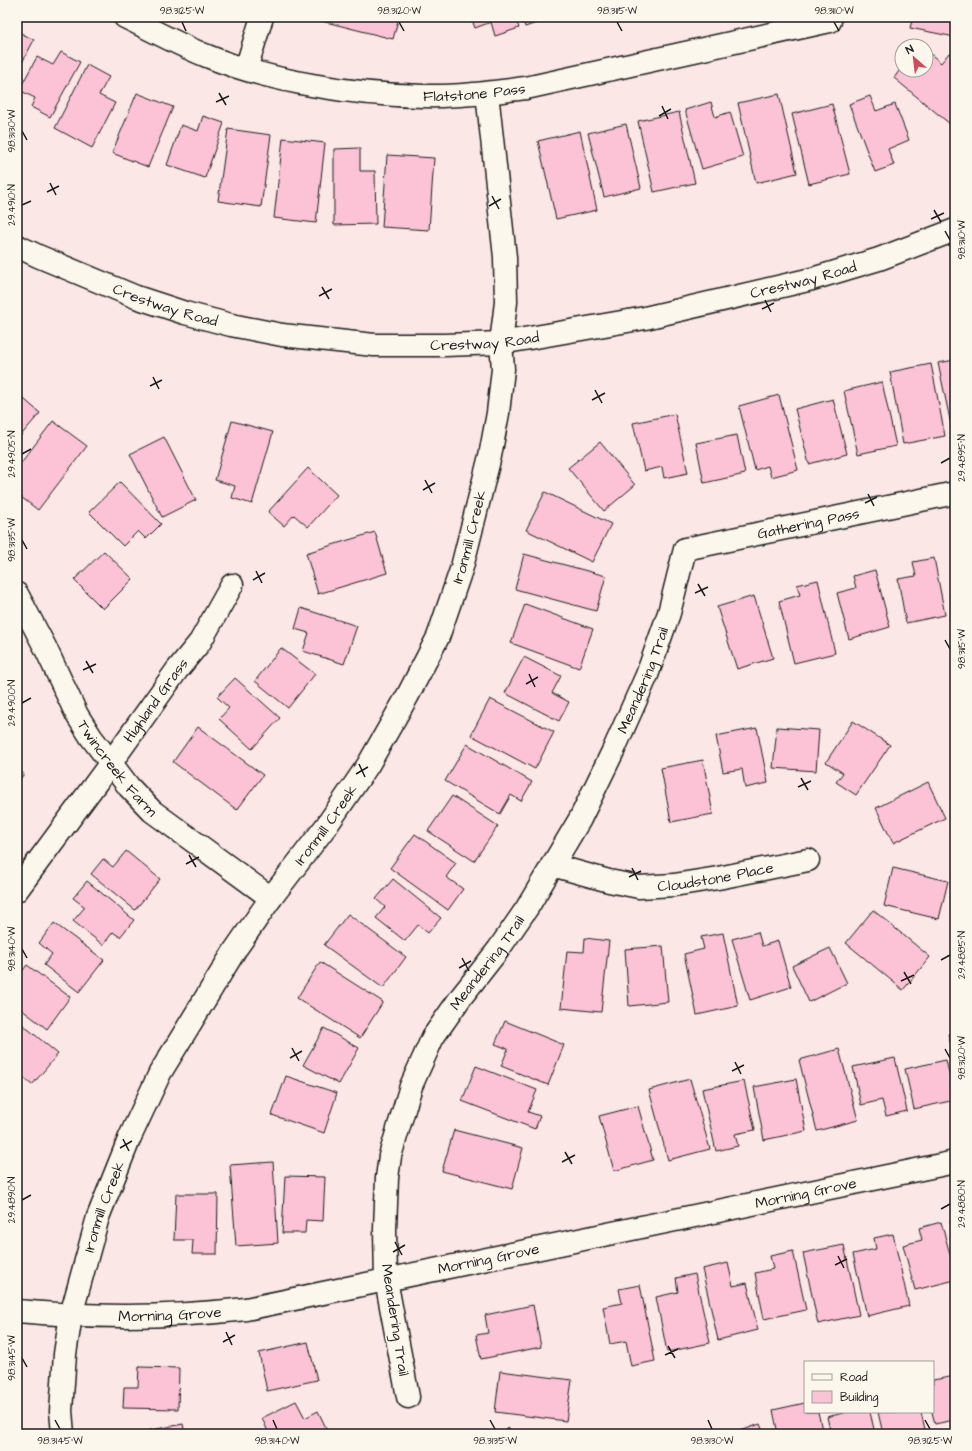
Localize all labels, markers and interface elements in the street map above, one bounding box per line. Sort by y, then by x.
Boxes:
text: 98.3125°W [160,4,205,18]
text: 98.3120°W [377,4,421,18]
text: 98.3115°W [597,4,638,18]
text: 98.3110°W [814,4,854,18]
north arrow [894,38,934,78]
text: N [903,41,916,58]
street label: Flatstone Pass [423,78,527,107]
text: 98.3130°W [5,109,19,152]
text: 29.4910°N [5,184,19,226]
text: 98.3110°W [955,220,969,260]
street label: Crestway Road [748,256,859,304]
street label: Crestway Road [110,278,220,332]
street label: Crestway Road [430,326,541,356]
text: 29.4905°N [5,430,19,478]
text: 29.4895°N [955,434,969,482]
street label: Ironmill Creek [447,488,491,586]
street label: Gathering Pass [755,502,862,544]
text: 98.3135°W [5,518,19,562]
street label: Meandering Trail [612,624,674,737]
text: 98.3115°W [955,628,969,669]
street label: Highland Grass [118,653,193,747]
text: 29.4900°N [5,680,19,726]
street label: Twincreek Farm [72,716,163,821]
street label: Ironmill Creek [289,780,362,870]
street label: Cloudstone Place [657,857,775,896]
street label: Meandering Trail [445,911,529,1014]
text: 98.3140°W [5,926,19,971]
text: 29.4885°N [955,931,969,979]
text: 98.3120°W [955,1036,969,1080]
street label: Ironmill Creek [78,1158,130,1255]
street label: Morning Grove [753,1172,858,1214]
text: 29.4890°N [5,1177,19,1223]
text: 29.4880°N [955,1180,969,1228]
street label: Morning Grove [436,1238,541,1279]
street label: Meandering Trail [375,1262,414,1378]
street label: Morning Grove [118,1301,222,1327]
text: 98.3145°W [5,1335,19,1381]
legend [804,1361,934,1413]
text: Road [840,1369,868,1386]
text: Building [840,1389,878,1407]
text: 98.3145°W [37,1434,83,1448]
text: 98.3140°W [255,1434,300,1448]
text: 98.3135°W [473,1434,517,1448]
text: 98.3130°W [691,1434,734,1448]
text: 98.3125°W [908,1434,953,1448]

